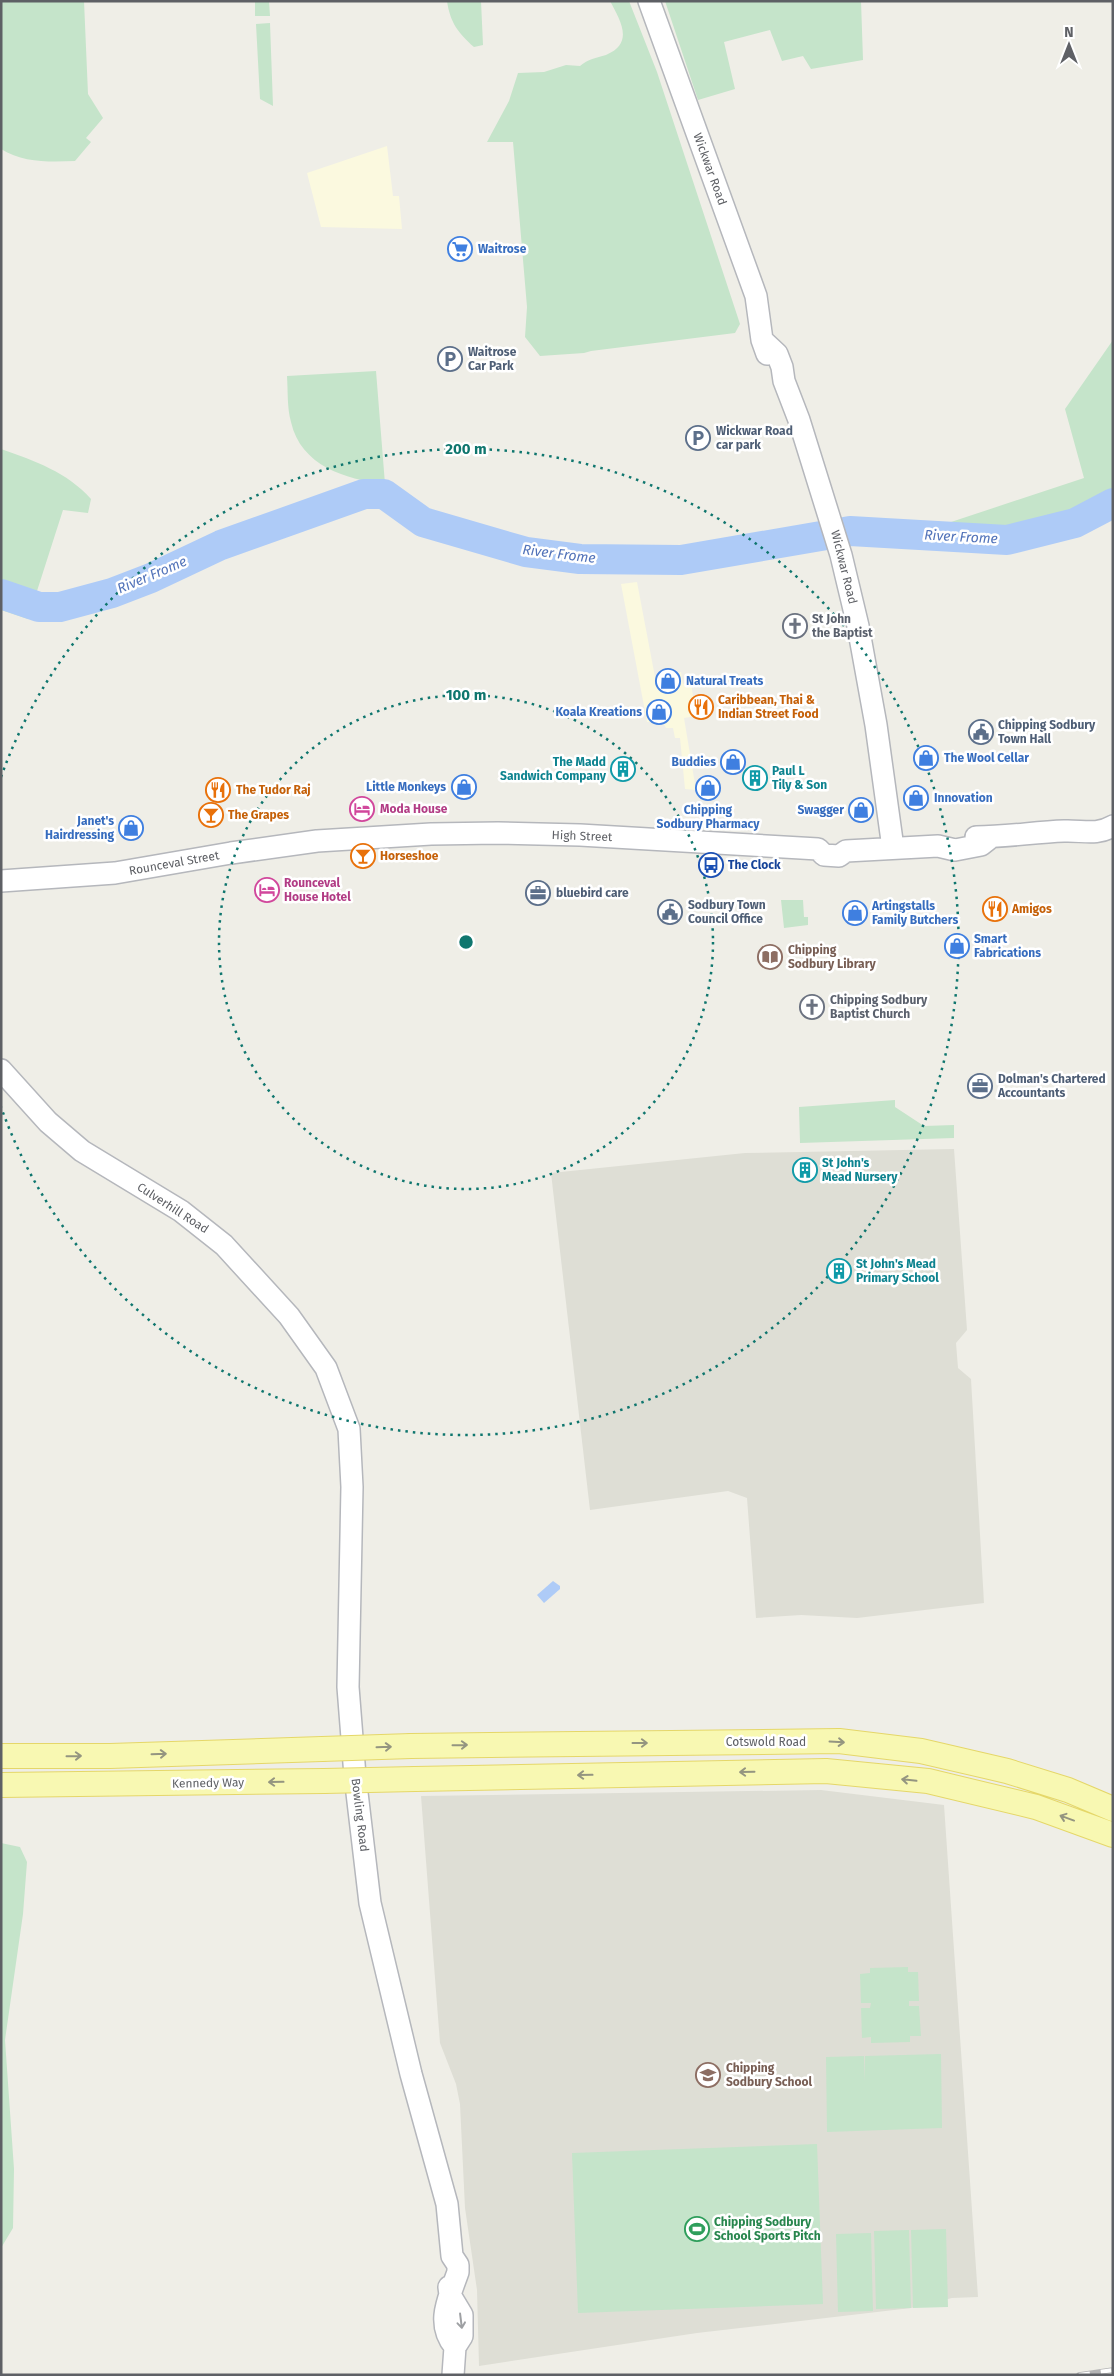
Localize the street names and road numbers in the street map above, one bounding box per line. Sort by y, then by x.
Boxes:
street label: Wickwar Road [690,131,730,207]
street label: Wickwar Road [828,529,860,605]
street label: High Street [551,828,613,844]
street label: Rounceval Street [128,848,221,878]
street label: Culverhill Road [135,1180,211,1236]
street label: Cotswold Road [726,1735,806,1749]
street label: Kennedy Way [172,1775,244,1791]
street label: Bowling Road [349,1777,371,1853]

